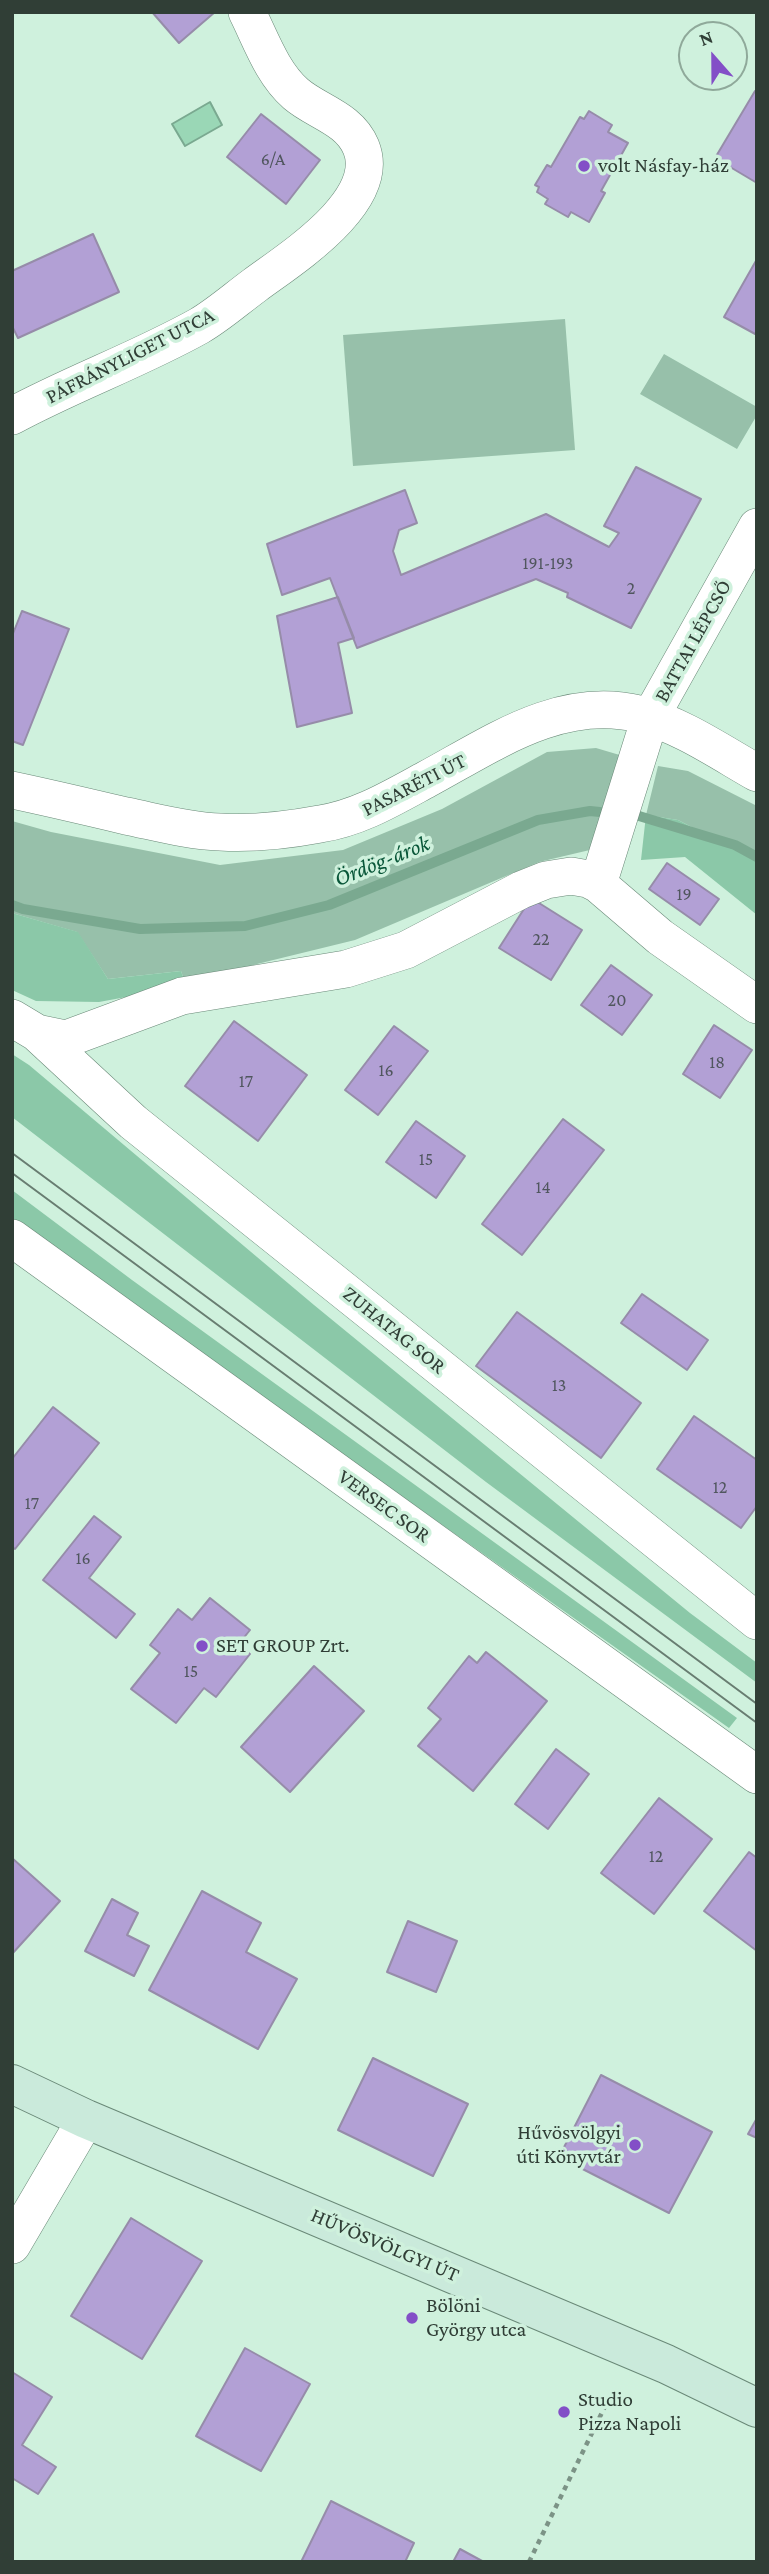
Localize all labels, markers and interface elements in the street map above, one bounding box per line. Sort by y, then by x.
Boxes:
north arrow [678,21,748,91]
text: N [696,26,716,50]
house number: 6/A [261,148,285,170]
place label: volt Násfay-ház [598,153,729,179]
marker: volt Násfay-ház [576,158,592,174]
street label: PÁFRÁNYLIGET UTCA [42,303,218,409]
house number: 191-193 [523,552,573,574]
street label: BATTAI LÉPCSŐ [649,576,737,706]
house number: 2 [627,577,635,599]
street label: PASARÉTI ÚT [358,748,470,822]
water label: Ördög-árok [330,829,434,893]
house number: 19 [676,883,692,905]
house number: 22 [532,928,550,950]
house number: 20 [608,989,626,1011]
house number: 18 [709,1051,725,1073]
house number: 16 [378,1059,394,1081]
house number: 17 [239,1070,253,1092]
house number: 15 [419,1148,433,1170]
house number: 14 [535,1176,551,1198]
street label: ZUHATAG SOR [338,1281,450,1379]
house number: 13 [552,1374,566,1396]
street label: VERSEC SOR [333,1464,435,1548]
house number: 12 [713,1476,727,1498]
house number: 17 [25,1492,39,1514]
house number: 16 [75,1547,91,1569]
place label: SET GROUP Zrt. [216,1633,350,1659]
marker: SET GROUP Zrt. [194,1638,210,1654]
house number: 15 [184,1660,198,1682]
house number: 12 [649,1845,663,1867]
place label: Hűvösvölgyi úti Könyvtár [516,2120,621,2170]
marker: Hűvösvölgyi úti Könyvtár [627,2137,643,2153]
street label: HŰVÖSVÖLGYI ÚT [307,2202,463,2288]
place label: Bölöni György utca [426,2293,526,2343]
marker: Bölöni György utca [404,2310,420,2326]
place label: Studio Pizza Napoli [578,2387,681,2437]
marker: Studio Pizza Napoli [556,2404,572,2420]

